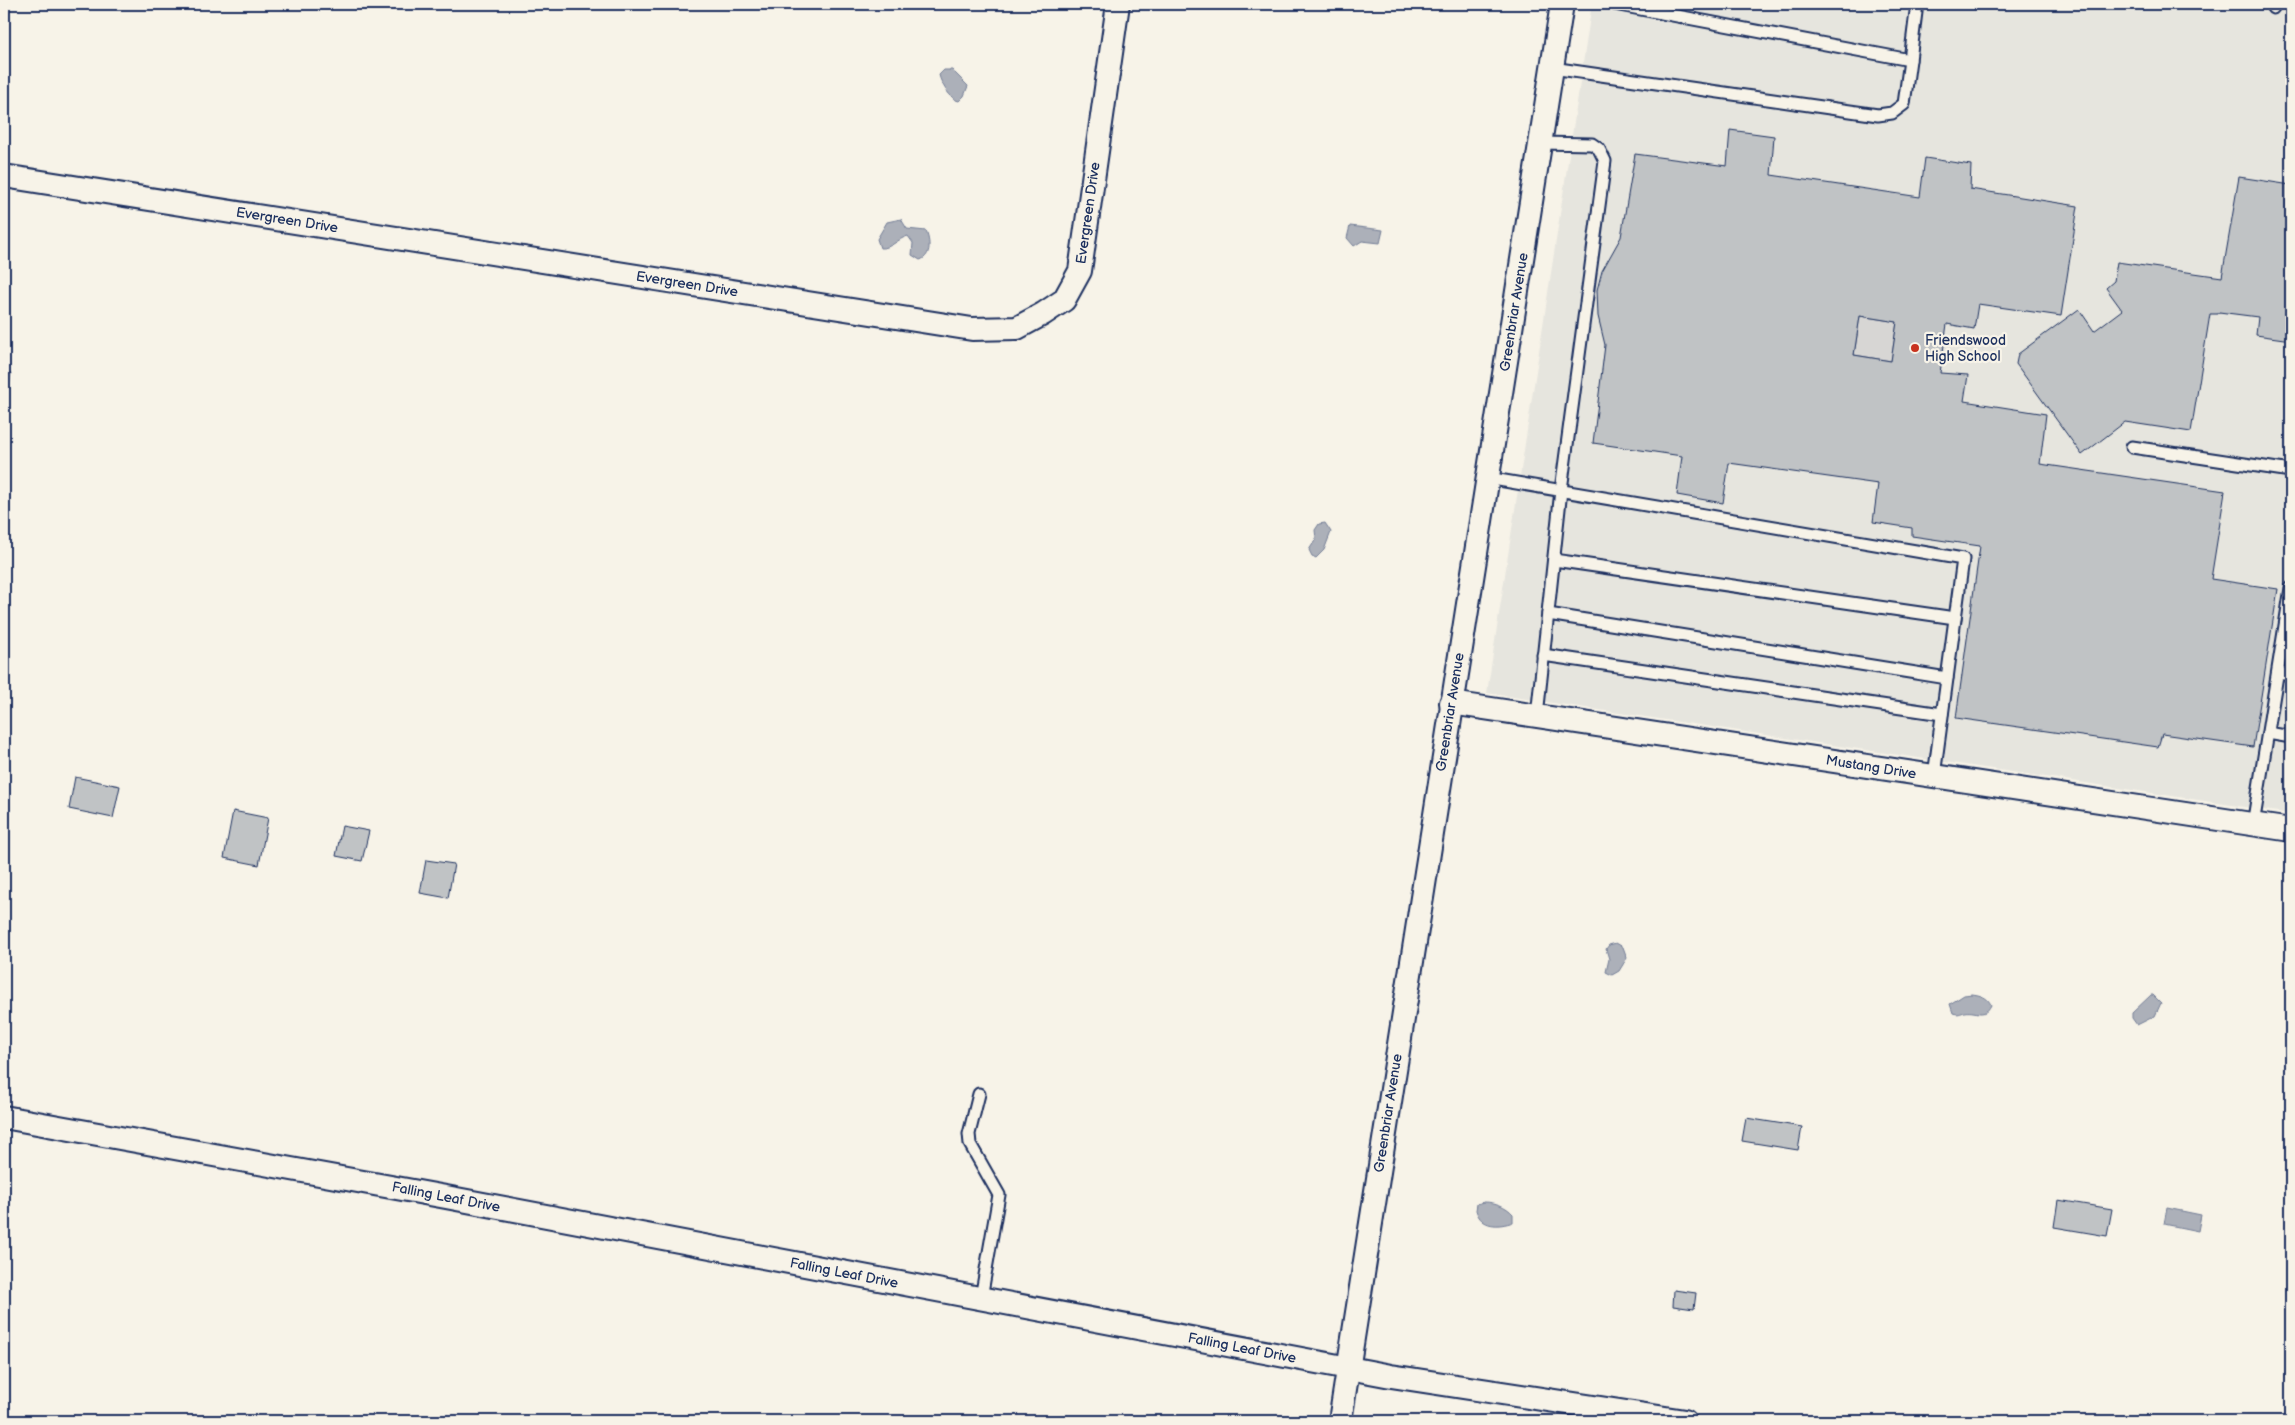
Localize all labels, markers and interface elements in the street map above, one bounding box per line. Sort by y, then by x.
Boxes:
street label: Evergreen Drive [1072,161,1104,265]
street label: Evergreen Drive [235,204,339,236]
street label: Greenbriar Avenue [1496,251,1532,373]
street label: Evergreen Drive [635,268,739,300]
place label: Friendswood High School [1925,332,2006,365]
marker: Friendswood High School [1909,342,1921,354]
street label: Greenbriar Avenue [1432,651,1468,773]
street label: Mustang Drive [1825,751,1917,783]
street label: Greenbriar Avenue [1370,1052,1406,1174]
street label: Falling Leaf Drive [390,1178,502,1216]
street label: Falling Leaf Drive [788,1254,900,1292]
street label: Falling Leaf Drive [1186,1329,1298,1367]

